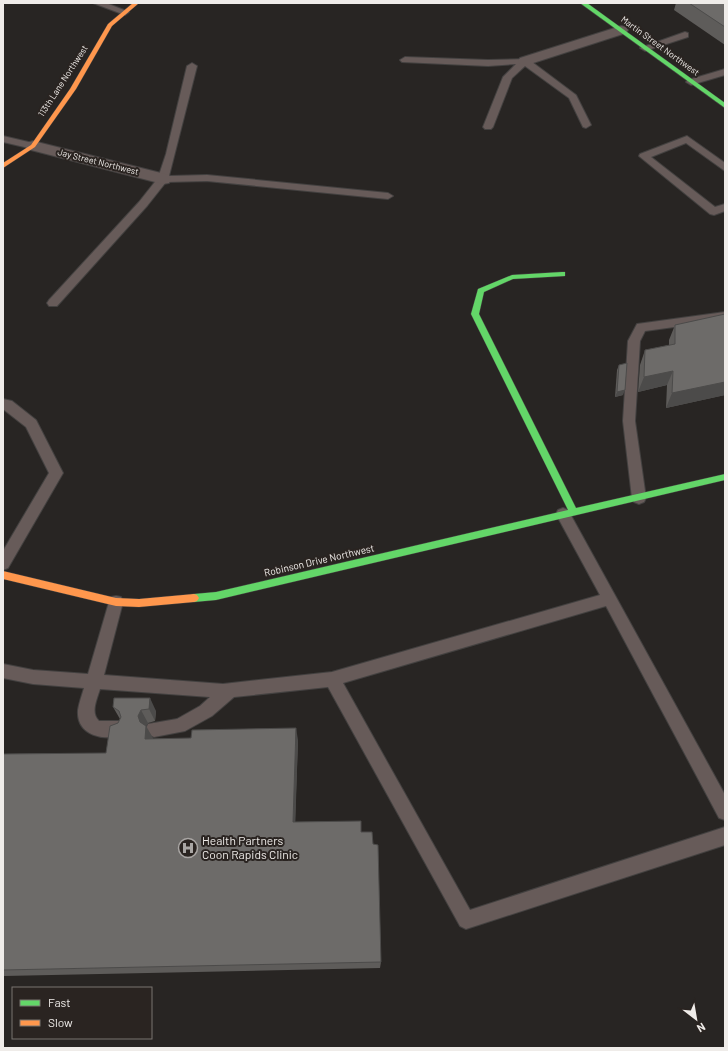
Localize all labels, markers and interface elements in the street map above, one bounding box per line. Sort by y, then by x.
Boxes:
street label: Martin Street Northwest [619,13,702,78]
street label: 113th Lane Northwest [35,43,90,119]
street label: Jay Street Northwest [56,146,140,177]
street label: Robinson Drive Northwest [263,541,376,579]
place label: Health Partners Coon Rapids Clinic [202,833,298,861]
hospital icon: Health Partners Coon Rapids Clinic [177,837,199,859]
legend [12,987,152,1039]
text: Fast [48,995,71,1009]
north arrow [676,999,716,1039]
text: Slow [48,1015,73,1029]
text: N [695,1021,708,1035]

